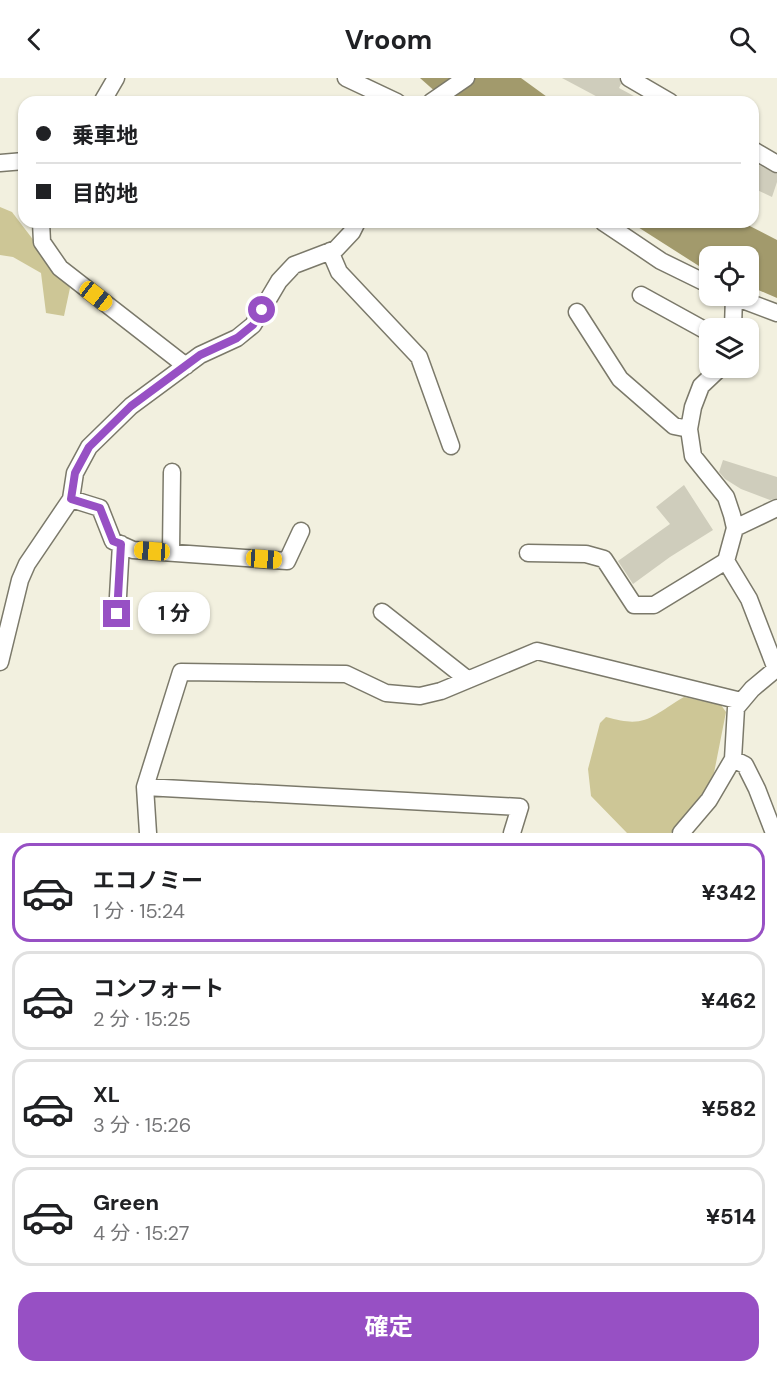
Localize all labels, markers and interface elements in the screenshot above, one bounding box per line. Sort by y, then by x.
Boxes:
text: Vroom [345,22,432,57]
icon: back [18,23,51,56]
icon: search [726,23,759,56]
text: 乗車地 [72,121,138,150]
text: 目的地 [72,179,138,208]
map controls [699,246,759,378]
button: locate [699,246,759,306]
car [76,278,116,314]
route start [248,296,275,323]
button: layers [699,318,759,378]
car [133,541,171,561]
car [245,549,283,569]
callout: 1 分 [138,593,210,635]
route end [103,600,130,627]
text: 1 分 [158,600,190,626]
icon: car [21,866,75,920]
text: エコノミー [93,866,203,895]
text: ¥342 [701,878,756,907]
text: 1 分 · 15:24 [93,898,185,924]
icon: car [21,974,75,1028]
text: コンフォート [93,974,224,1003]
text: ¥462 [701,986,756,1015]
text: 2 分 · 15:25 [93,1006,191,1032]
text: XL [93,1080,120,1109]
icon: car [21,1082,75,1136]
text: ¥582 [702,1094,756,1123]
text: 3 分 · 15:26 [93,1112,191,1138]
text: Green [93,1188,159,1217]
icon: car [21,1190,75,1244]
text: ¥514 [706,1202,756,1231]
text: 4 分 · 15:27 [93,1220,189,1246]
button: 確定 [18,1292,759,1361]

